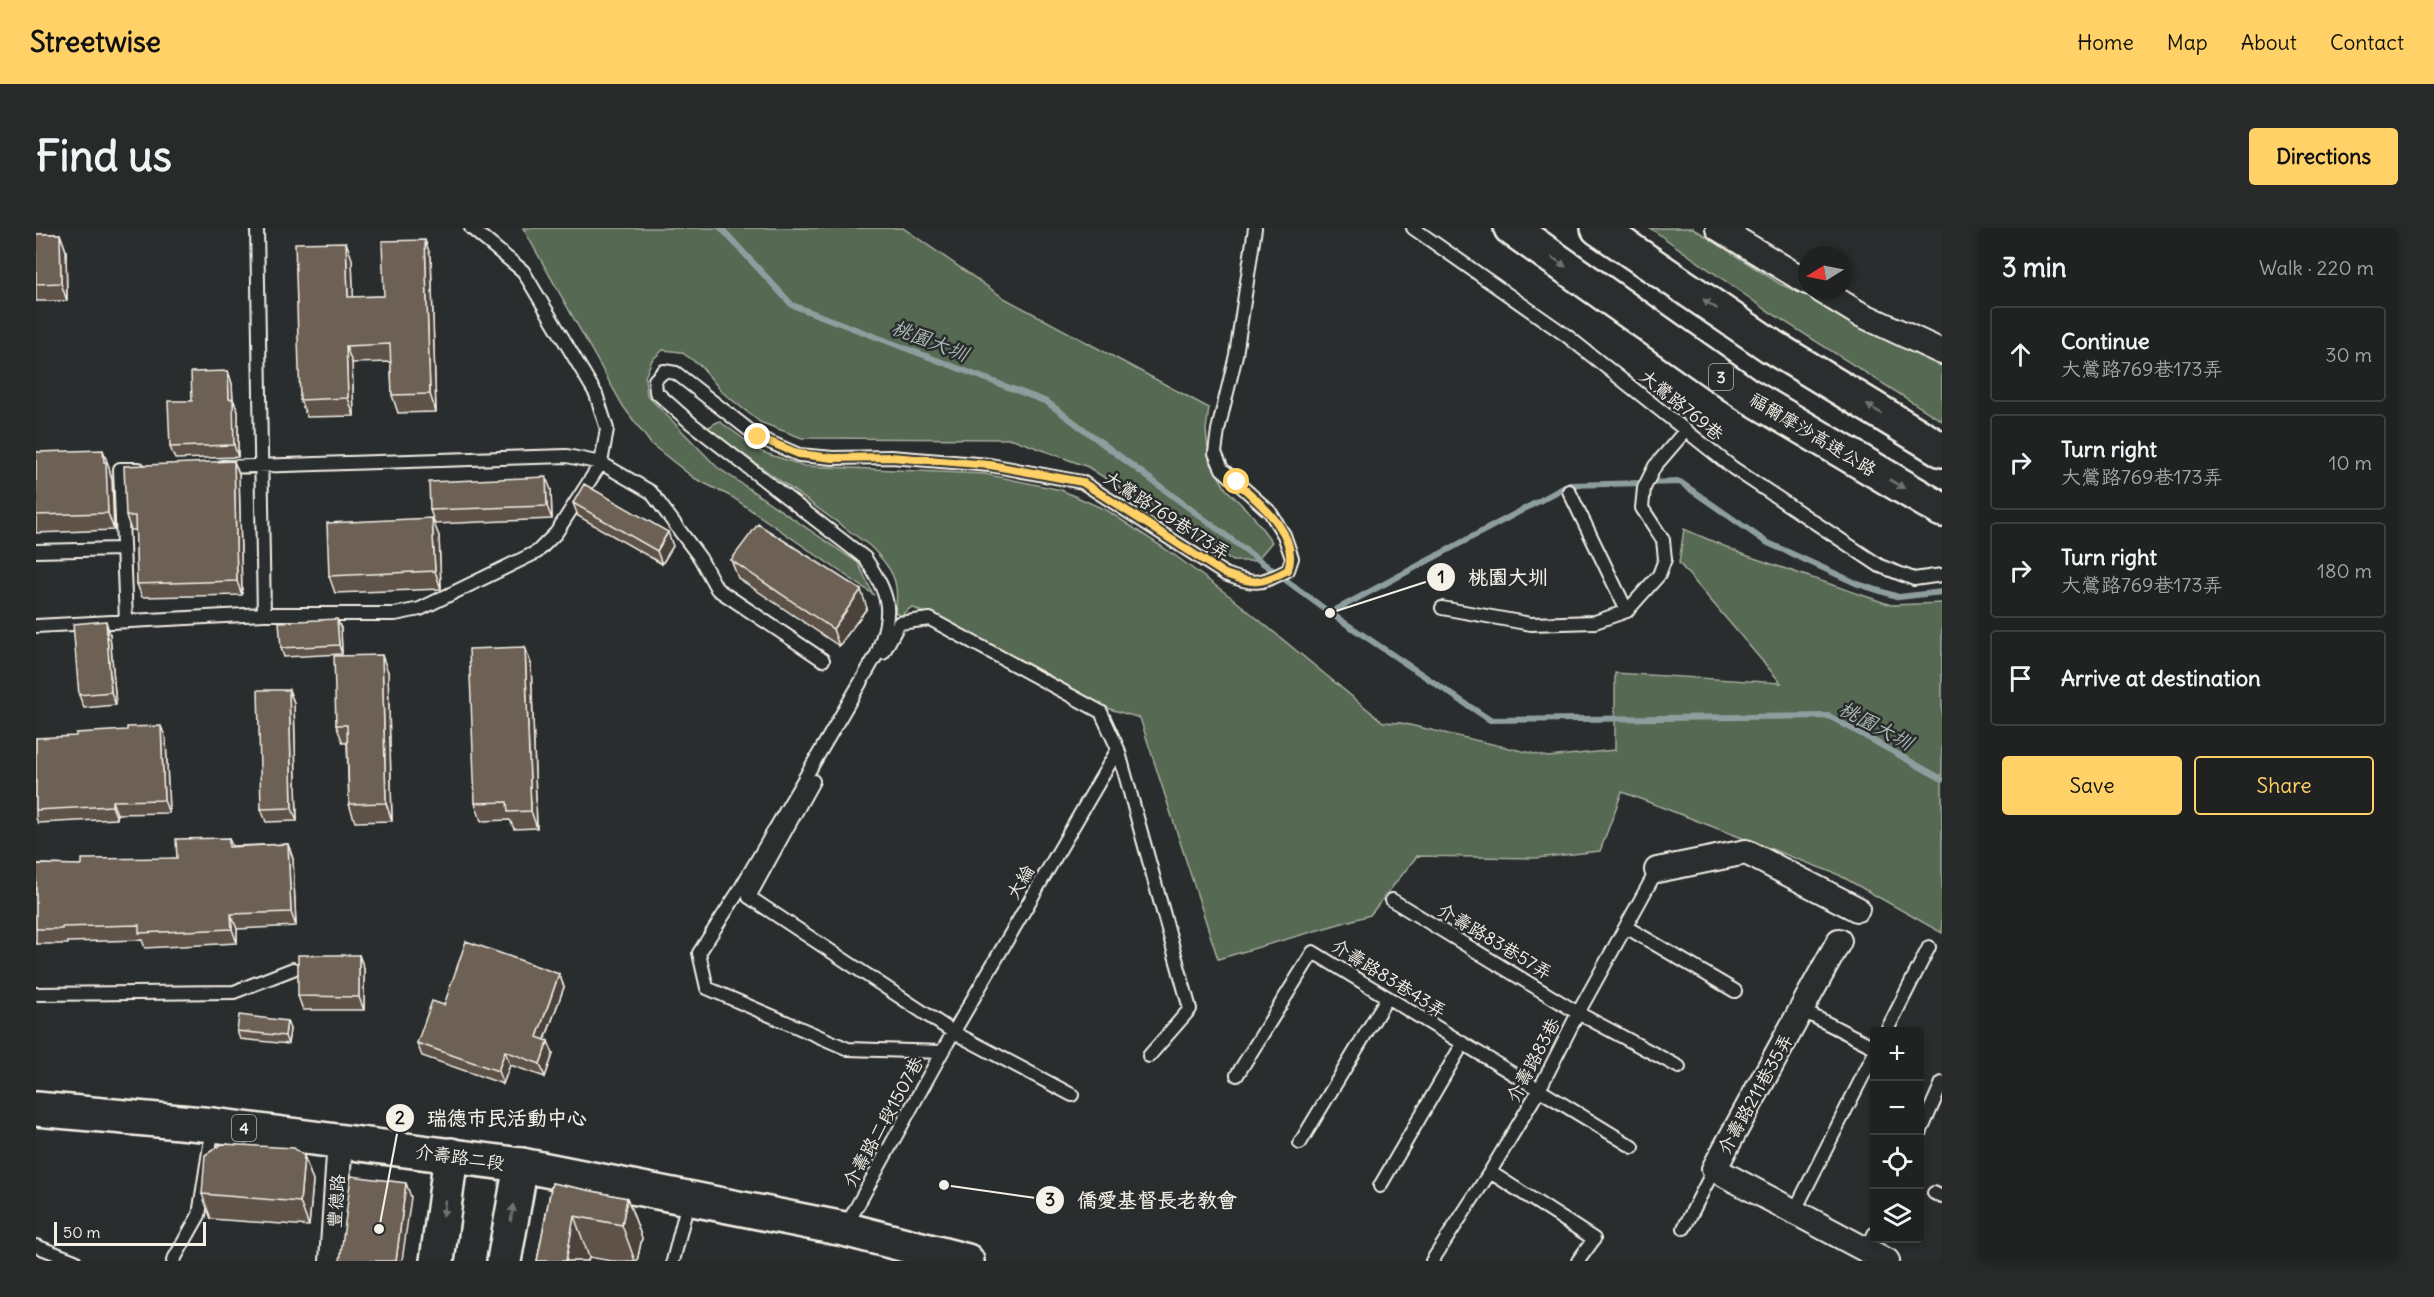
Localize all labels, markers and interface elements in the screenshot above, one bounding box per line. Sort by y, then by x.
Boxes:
text: Streetwise [30,24,161,60]
text: Home [2077,29,2134,56]
text: Map [2167,29,2208,56]
text: About [2241,29,2297,56]
text: Contact [2330,29,2404,56]
button: Directions [2249,128,2398,185]
text: Find us [36,130,172,182]
north arrow [1798,246,1852,300]
text: 3 min [2002,251,2067,284]
text: Walk · 220 m [2259,255,2374,280]
one-way arrow [1551,256,1567,267]
one-way arrow [1702,298,1718,310]
water label: 桃園大圳 [888,314,974,367]
text: Continue [2061,327,2150,355]
icon: ahead [2004,338,2037,371]
text: 30 m [2325,342,2372,367]
text: 大鶯路769巷173弄 [2061,356,2223,381]
street label: 大鶯路769巷 [1635,364,1729,446]
road number: 3 [1709,364,1733,390]
street label: 福爾摩沙高速公路 [1745,387,1881,481]
one-way arrow [1866,403,1882,414]
route end [744,423,770,449]
text: Turn right [2061,435,2157,463]
icon: right [2004,446,2037,479]
text: 10 m [2329,450,2372,475]
text: 大鶯路769巷173弄 [2061,464,2223,489]
street label: 大鶯路769巷173弄 [1100,466,1234,564]
route start [1223,468,1249,494]
one-way arrow [1889,478,1905,489]
text: Turn right [2061,543,2157,571]
icon: right [2004,554,2037,587]
callout: 桃園大圳 [1426,558,1560,596]
text: 180 m [2317,558,2372,583]
text: 桃園大圳 [1468,564,1548,589]
text: 1 [1437,565,1445,588]
text: 大鶯路769巷173弄 [2061,572,2223,597]
icon: arrive [2004,662,2037,695]
text: Arrive at destination [2061,664,2261,692]
water label: 桃園大圳 [1835,695,1919,756]
button: Save [2002,756,2182,815]
button: Share [2194,756,2374,815]
street label: 大綸 [1001,861,1039,903]
street label: 介壽路83巷57弄 [1433,898,1557,984]
street label: 介壽路83巷43弄 [1327,933,1451,1023]
street label: 介壽路83巷 [1501,1014,1565,1106]
map controls [1870,1027,1924,1243]
button: + [1870,1027,1924,1081]
street label: 介壽路211巷35弄 [1712,1030,1798,1158]
street label: 介壽路二段1507巷 [838,1053,928,1191]
button: − [1870,1081,1924,1135]
callout: 瑞德市民活動中心 [385,1099,599,1137]
text: 瑞德市民活動中心 [427,1105,587,1130]
text: 2 [395,1106,405,1129]
road number: 4 [232,1115,256,1141]
button: locate [1870,1135,1924,1189]
street label: 介壽路二段 [414,1139,506,1175]
street label: 豐德路 [323,1173,349,1229]
callout: 僑愛基督長老教會 [1035,1181,1249,1219]
text: 僑愛基督長老教會 [1077,1187,1237,1212]
text: 3 [1045,1188,1055,1211]
button: layers [1870,1189,1924,1243]
one-way arrow [440,1199,449,1218]
one-way arrow [508,1203,517,1222]
scale bar [54,1219,206,1246]
text: 50 m [63,1222,101,1242]

